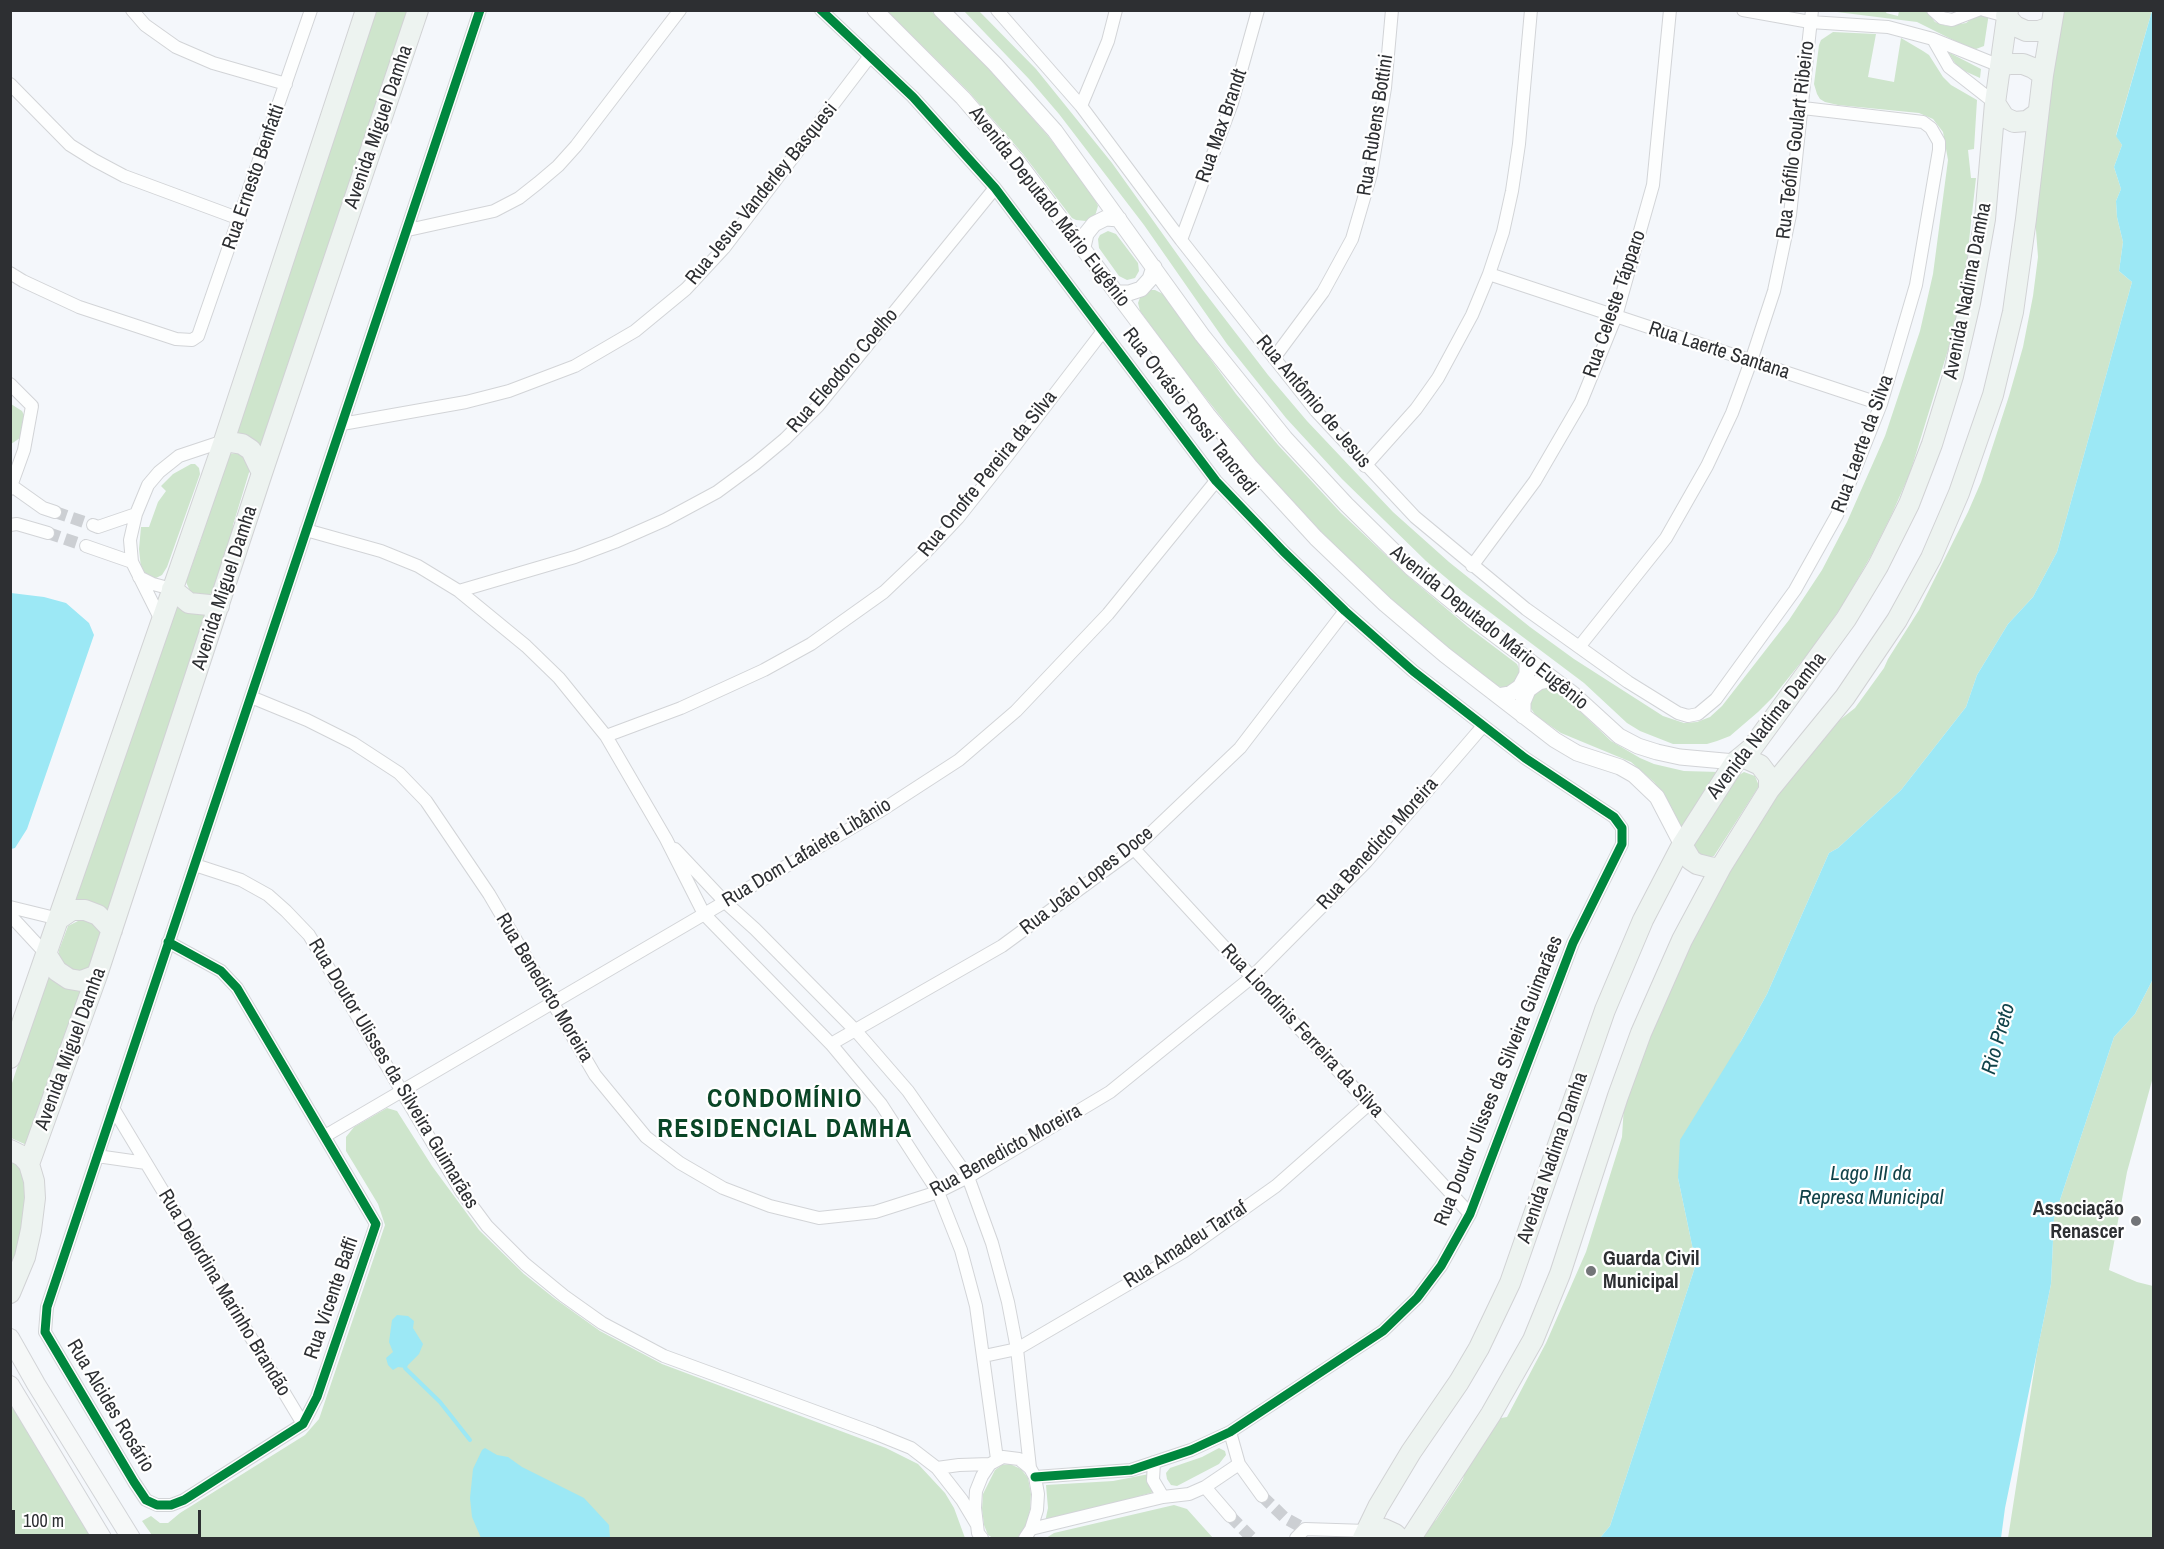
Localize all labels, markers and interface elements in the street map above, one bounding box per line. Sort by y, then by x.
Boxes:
street label: Rua Teófilo Goulart Ribeiro [1772,39,1820,241]
street label: Avenida Miguel Damha [340,42,418,212]
street label: Rua Rubens Bottini [1353,52,1399,198]
street label: Rua Max Brandt [1191,66,1253,186]
street label: Rua Jesus Vanderley Basquesi [681,98,843,290]
street label: Rua Ernesto Benfatti [218,101,290,253]
street label: Avenida Deputado Mário Eugênio [963,102,1135,312]
street label: Avenida Nadima Damha [1939,201,1997,381]
street label: Rua Celeste Tápparo [1579,227,1651,381]
street label: Rua Eleodoro Coelho [783,304,903,438]
street label: Rua Laerte Santana [1645,317,1793,385]
street label: Rua Orvásio Rossi Tancredi [1117,323,1263,501]
street label: Rua Antômio de Jesus [1250,331,1376,473]
street label: Rua Laerte da Silva [1827,372,1899,516]
street label: Rua Onofre Pereira da Silva [914,386,1062,562]
street label: Avenida Miguel Damha [187,503,263,673]
street label: Avenida Deputado Mário Eugênio [1385,541,1593,715]
street label: Avenida Nadima Damha [1702,648,1832,804]
street label: Rua Benedicto Moreira [1312,773,1444,915]
street label: Rua Dom Lafaiete Libânio [718,793,896,913]
street label: Rua João Lopes Doce [1016,822,1158,940]
street label: Rua Benedicto Moreira [490,909,598,1067]
street label: Rua Doutor Ulisses da Silveira Guimarães [1430,932,1568,1230]
street label: Rua Doutor Ulisses da Silveira Guimarães [303,935,483,1213]
street label: Rua Liondinis Ferreira da Silva [1215,939,1389,1123]
street label: Avenida Miguel Damha [30,965,112,1133]
water label: Rio Preto [1977,1001,2021,1077]
street label: Avenida Nadima Damha [1512,1069,1594,1247]
district label: CONDOMÍNIO RESIDENCIAL DAMHA [657,1084,913,1146]
street label: Rua Benedicto Moreira [926,1099,1086,1203]
water label: Lago III da Represa Municipal [1799,1161,1943,1211]
street label: Rua Delordina Marinho Brandão [153,1185,295,1401]
street label: Rua Amadeu Tarraf [1120,1196,1252,1294]
place label: Associação Renascer [2033,1198,2124,1245]
marker: Associação Renascer [2129,1214,2143,1228]
street label: Rua Vicente Baffi [300,1234,364,1362]
place label: Guarda Civil Municipal [1603,1248,1700,1295]
marker: Guarda Civil Municipal [1584,1264,1598,1278]
street label: Rua Alcides Rosário [61,1335,159,1477]
scale bar [15,1498,204,1536]
text: 100 m [23,1508,64,1533]

